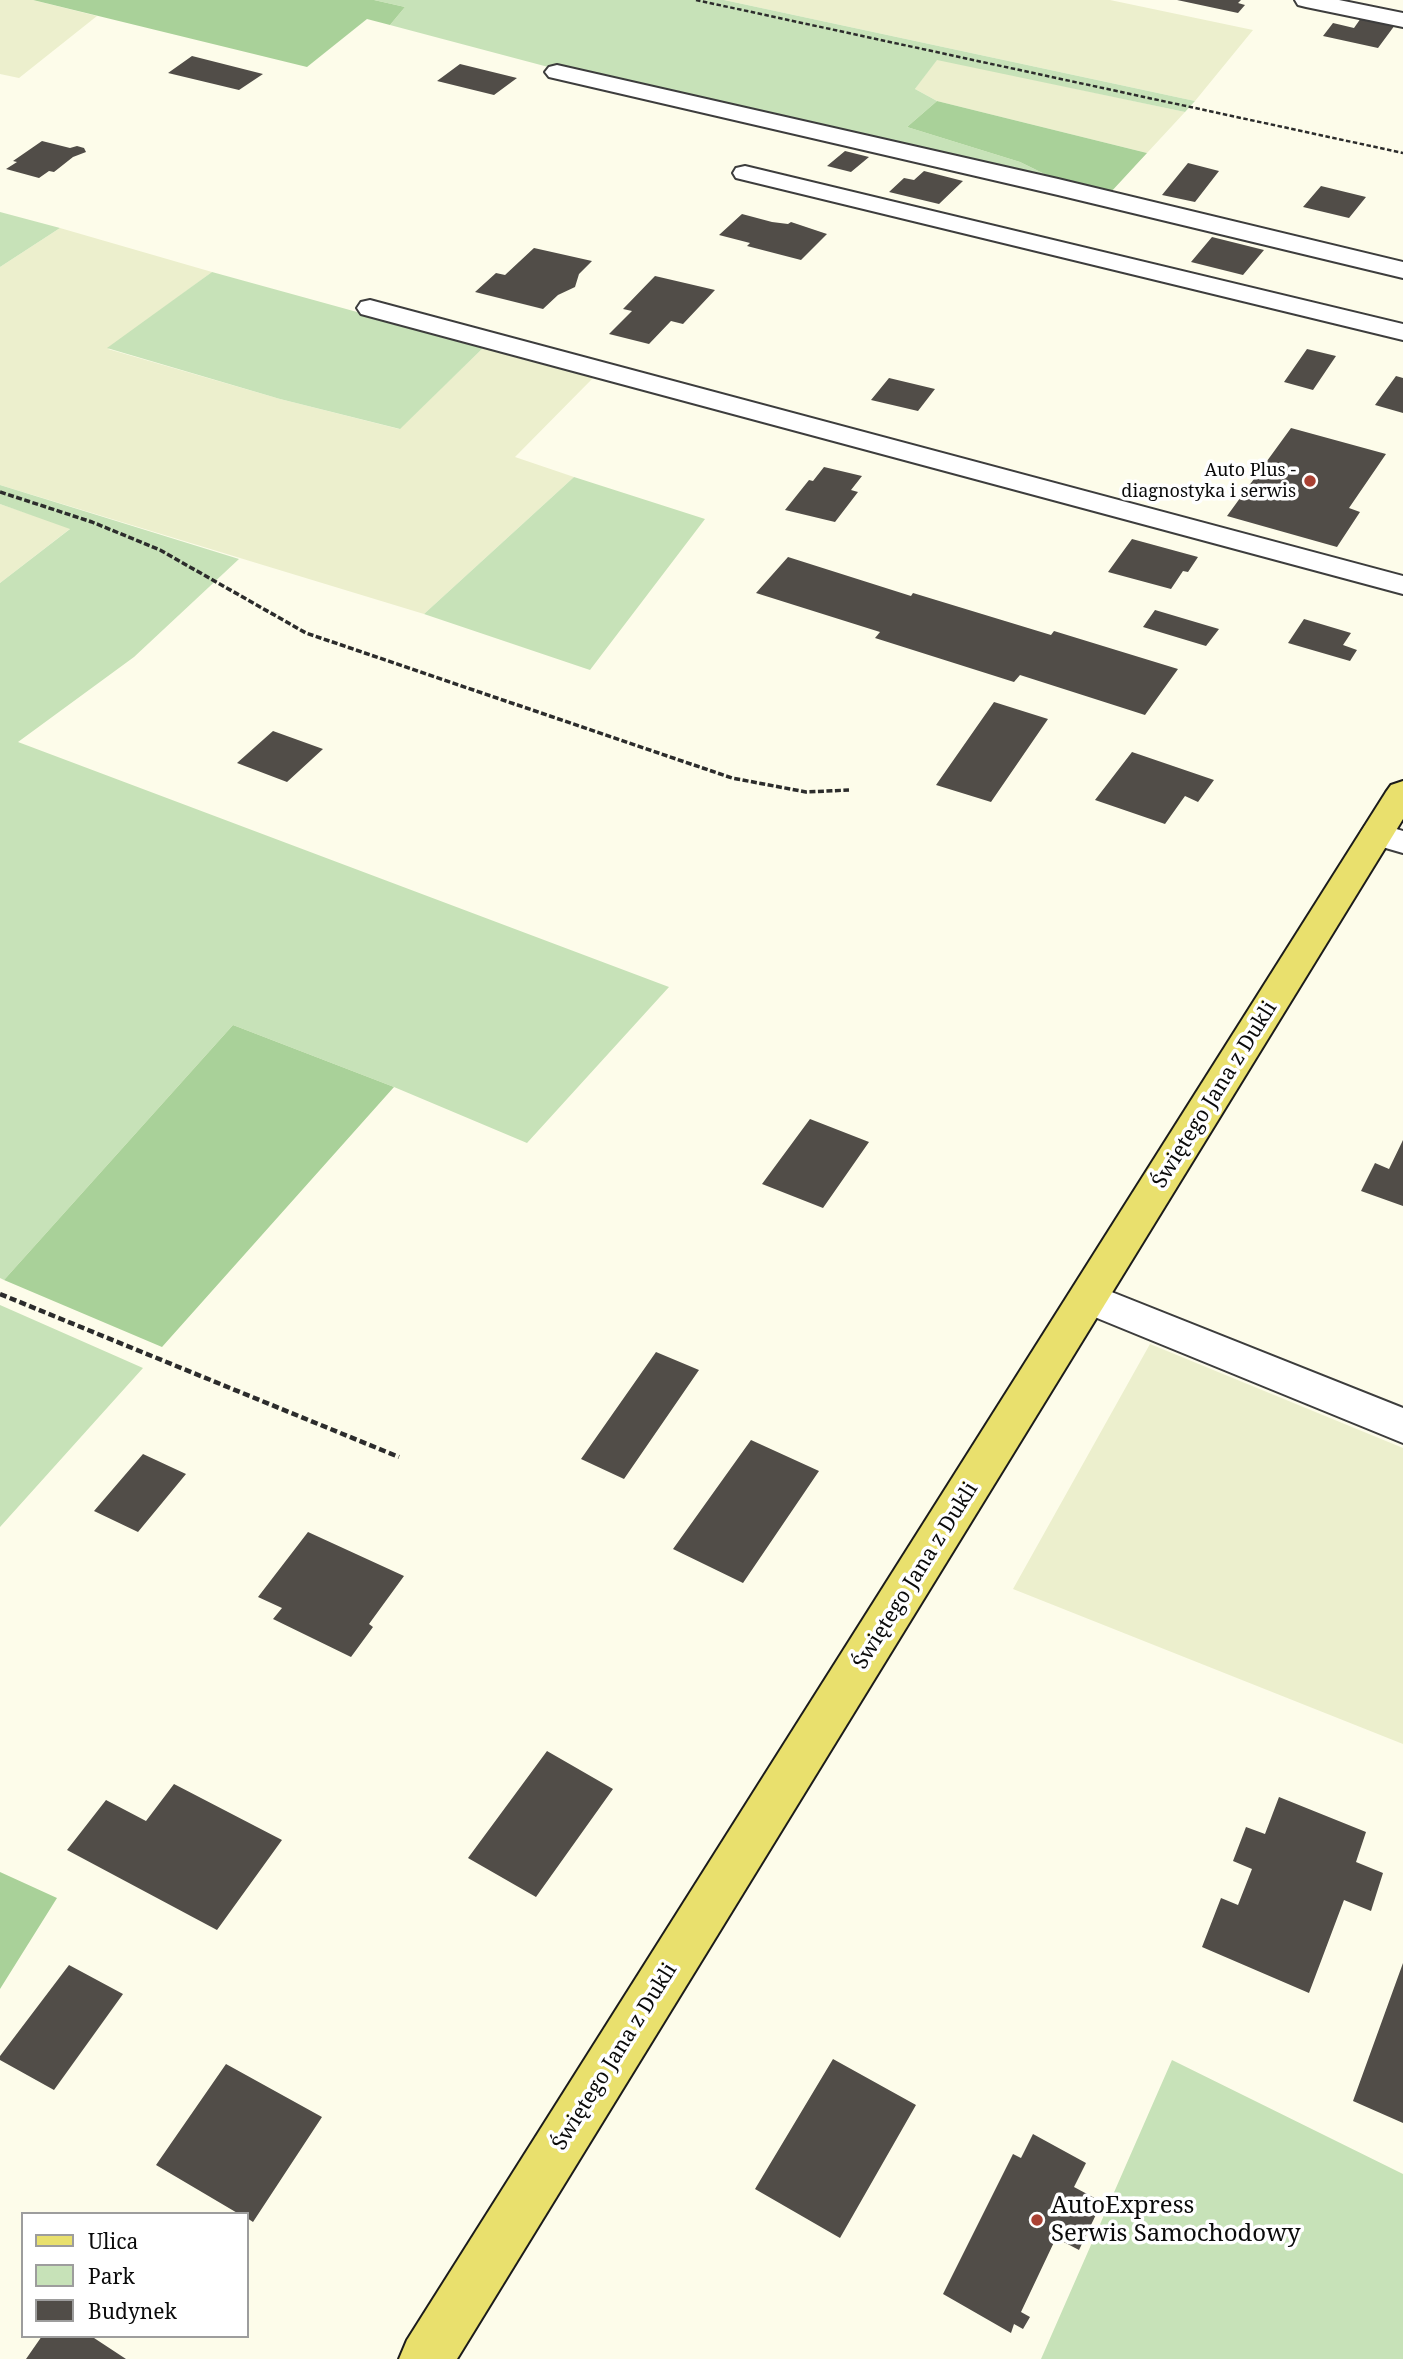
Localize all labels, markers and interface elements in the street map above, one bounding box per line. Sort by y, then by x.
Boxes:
place label: Auto Plus - diagnostyka i serwis [1121,460,1296,503]
marker: Auto Plus - diagnostyka i serwis [1302,473,1318,489]
street label: Świętego Jana z Dukli [1147,997,1283,1193]
street label: Świętego Jana z Dukli [848,1478,984,1674]
street label: Świętego Jana z Dukli [547,1959,683,2155]
place label: AutoExpress Serwis Samochodowy [1051,2192,1300,2248]
legend [21,2212,248,2338]
marker: AutoExpress Serwis Samochodowy [1029,2212,1045,2228]
text: Ulica [88,2227,138,2255]
text: Park [88,2262,135,2290]
text: Budynek [88,2297,177,2325]

